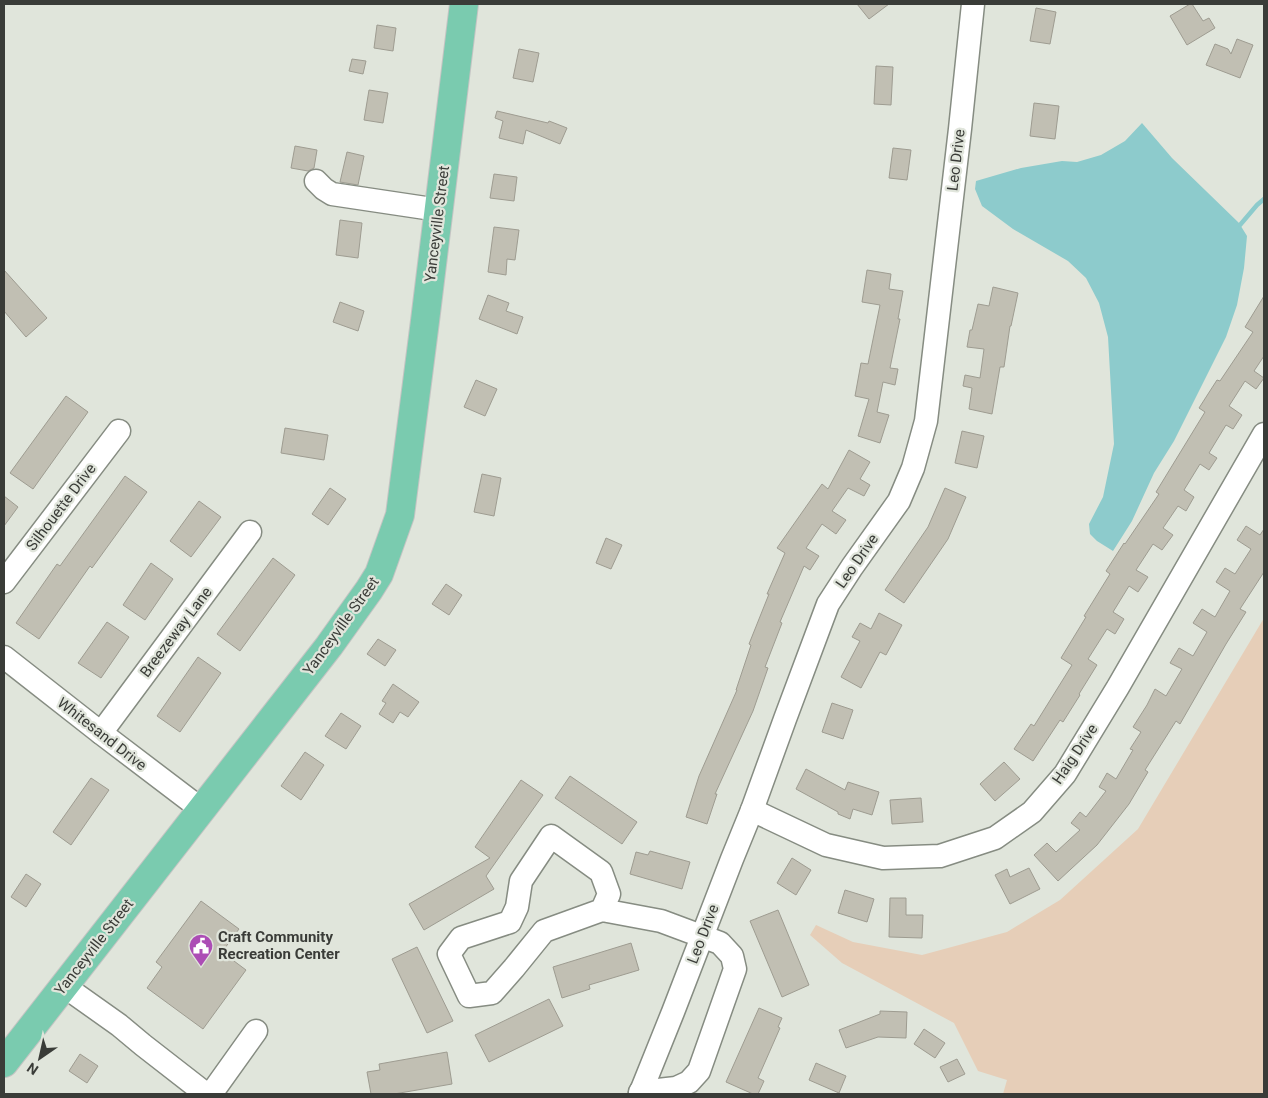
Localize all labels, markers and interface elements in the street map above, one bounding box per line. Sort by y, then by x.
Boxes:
street label: Leo Drive [943,128,969,192]
street label: Yanceyville Street [421,165,453,283]
street label: Silhouette Drive [22,460,100,554]
street label: Leo Drive [832,530,882,592]
street label: Yanceyville Street [299,573,383,679]
street label: Breezeway Lane [136,583,216,681]
street label: Whitesand Drive [54,694,150,774]
street label: Haig Drive [1048,721,1102,787]
street label: Yanceyville Street [51,895,137,999]
street label: Leo Drive [683,902,723,966]
place label: Craft Community Recreation Center [218,928,340,963]
public building icon: Craft Community Recreation Center [188,933,214,967]
north arrow [15,1033,65,1083]
text: N [24,1059,41,1078]

